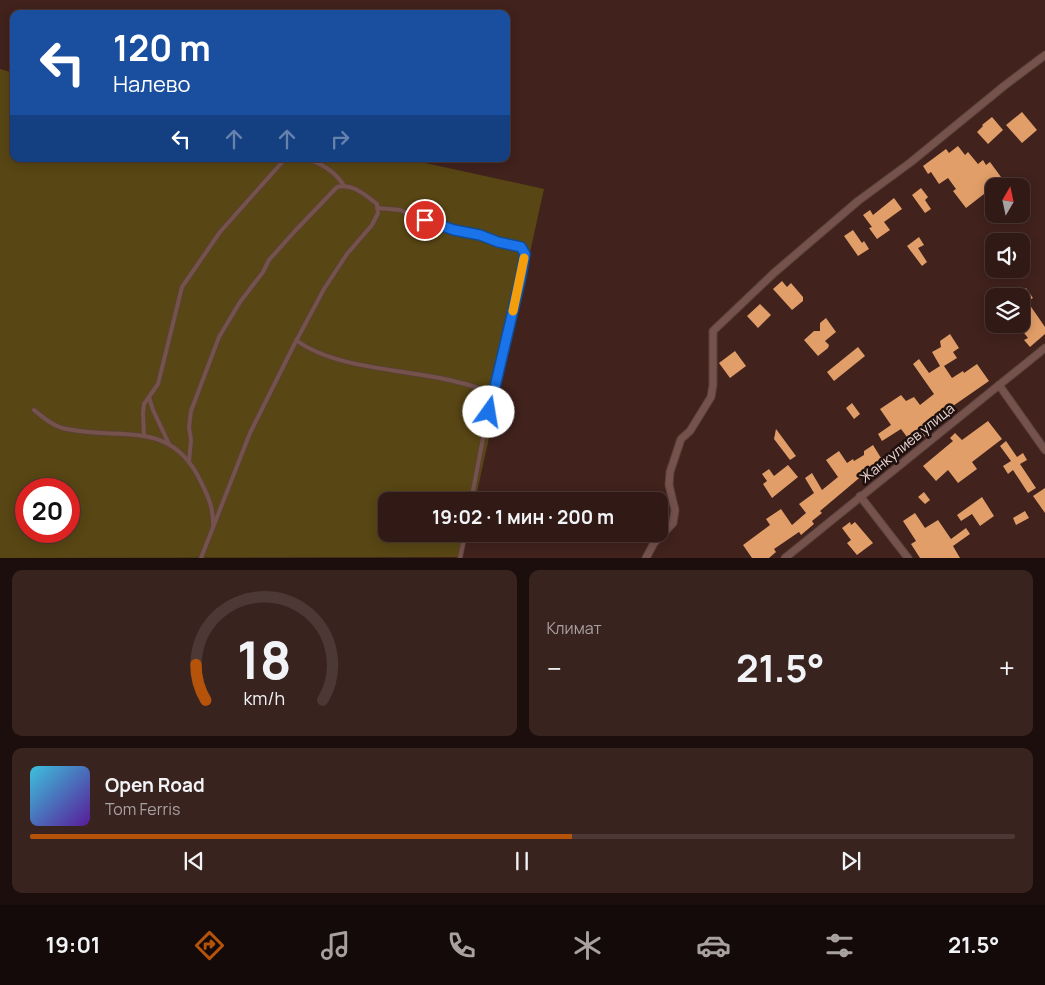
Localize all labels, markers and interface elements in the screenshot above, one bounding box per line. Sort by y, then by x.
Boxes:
text: 120 m [113,24,211,72]
icon: left [30,30,95,95]
text: Налево [113,69,191,99]
icon: left [167,125,195,153]
icon: ahead [220,125,248,153]
icon: ahead [273,125,301,153]
icon: right [326,125,354,153]
north arrow [985,178,1030,222]
map controls [985,178,1030,333]
pin [404,199,446,241]
icon: arrive [411,206,439,234]
button: sound [985,233,1030,278]
button: layers [985,288,1030,333]
position arrow [462,385,514,437]
street label: Жанкулиев улица [855,399,958,487]
speed limit sign: 20 [15,478,80,543]
text: 19:02 · 1 мин · 200 m [432,504,614,530]
text: Климат [547,617,602,639]
text: 18 [237,624,292,695]
text: 21.5° [736,641,825,693]
text: − [547,649,562,687]
text: + [999,649,1015,687]
text: km/h [243,686,285,710]
text: Open Road [105,772,205,798]
text: Tom Ferris [105,798,180,820]
icon: previous [180,847,208,875]
icon: pause [508,847,536,875]
icon: next [837,847,865,875]
icon: directions [192,928,227,963]
icon: music [318,928,353,963]
icon: phone [444,928,479,963]
icon: climate [570,928,605,963]
icon: car [696,928,731,963]
icon: filters [822,928,857,963]
text: 19:01 [46,930,101,960]
text: 21.5° [948,930,999,960]

